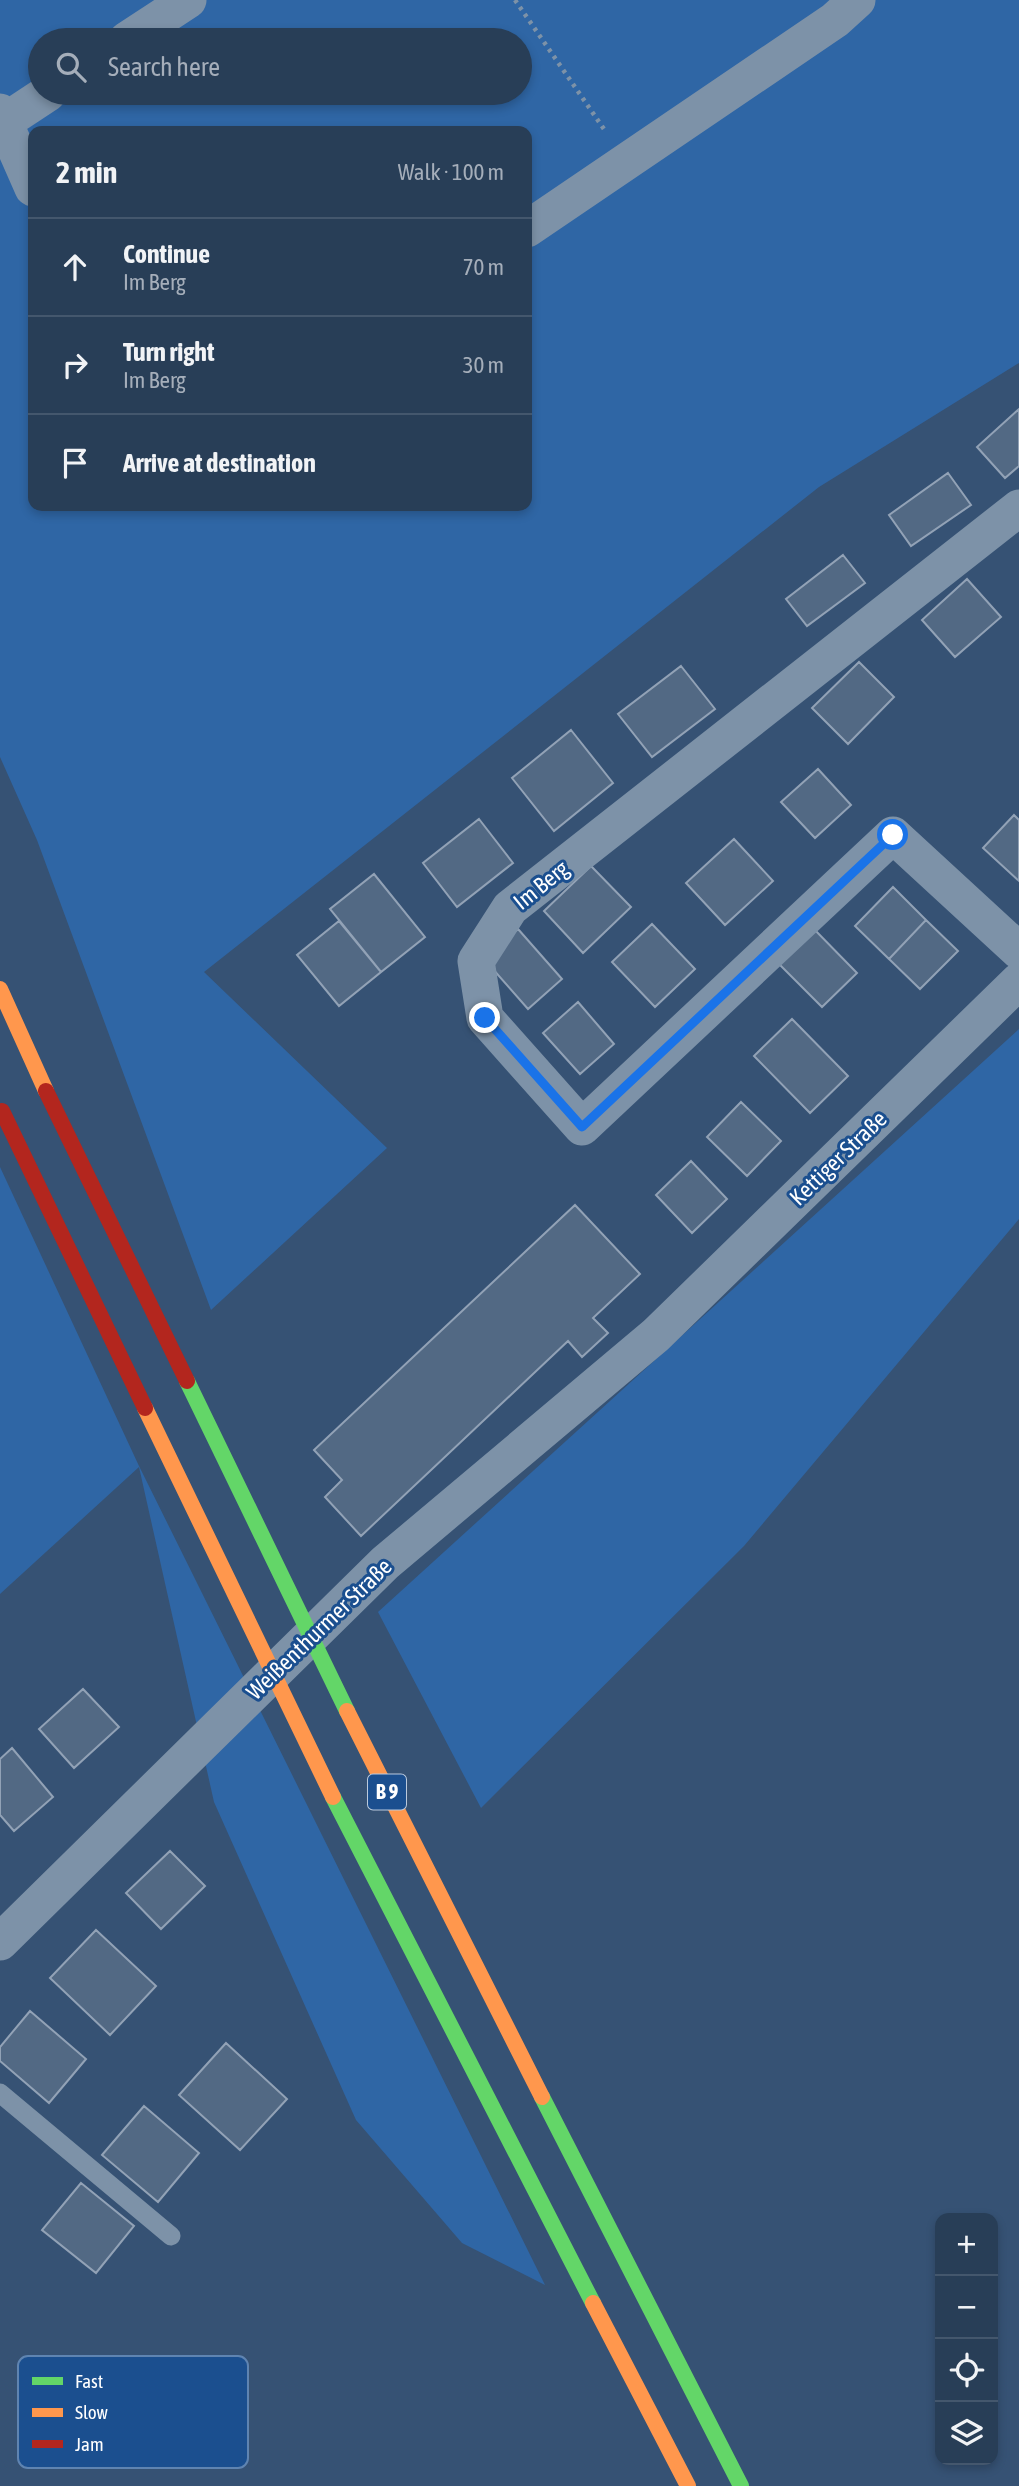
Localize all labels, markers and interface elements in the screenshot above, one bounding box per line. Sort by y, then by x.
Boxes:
search box [28,28,532,105]
icon: search [52,48,90,86]
text: Search here [108,52,220,82]
text: 2 min [56,155,117,189]
text: Walk · 100 m [398,159,504,185]
text: Continue [123,239,210,269]
icon: ahead [56,248,94,286]
text: 70 m [463,254,504,280]
text: Im Berg [123,269,186,295]
text: Turn right [123,337,214,367]
icon: right [56,346,94,384]
text: 30 m [463,352,504,378]
text: Im Berg [123,367,186,393]
icon: arrive [56,444,94,482]
text: Arrive at destination [123,448,316,478]
route start [877,819,908,850]
street label: Im Berg [508,855,574,915]
route end [469,1002,500,1033]
street label: Kettiger Straße [784,1106,892,1210]
street label: Weißenthurmer Straße [241,1553,397,1705]
road number: B 9 [368,1774,406,1810]
map controls [935,2213,998,2465]
button: + [935,2213,998,2276]
button: − [935,2276,998,2339]
button: locate [935,2339,998,2402]
legend [18,2356,248,2468]
text: Fast [75,2370,103,2392]
text: Slow [75,2401,109,2423]
button: layers [935,2402,998,2465]
text: Jam [75,2433,104,2455]

